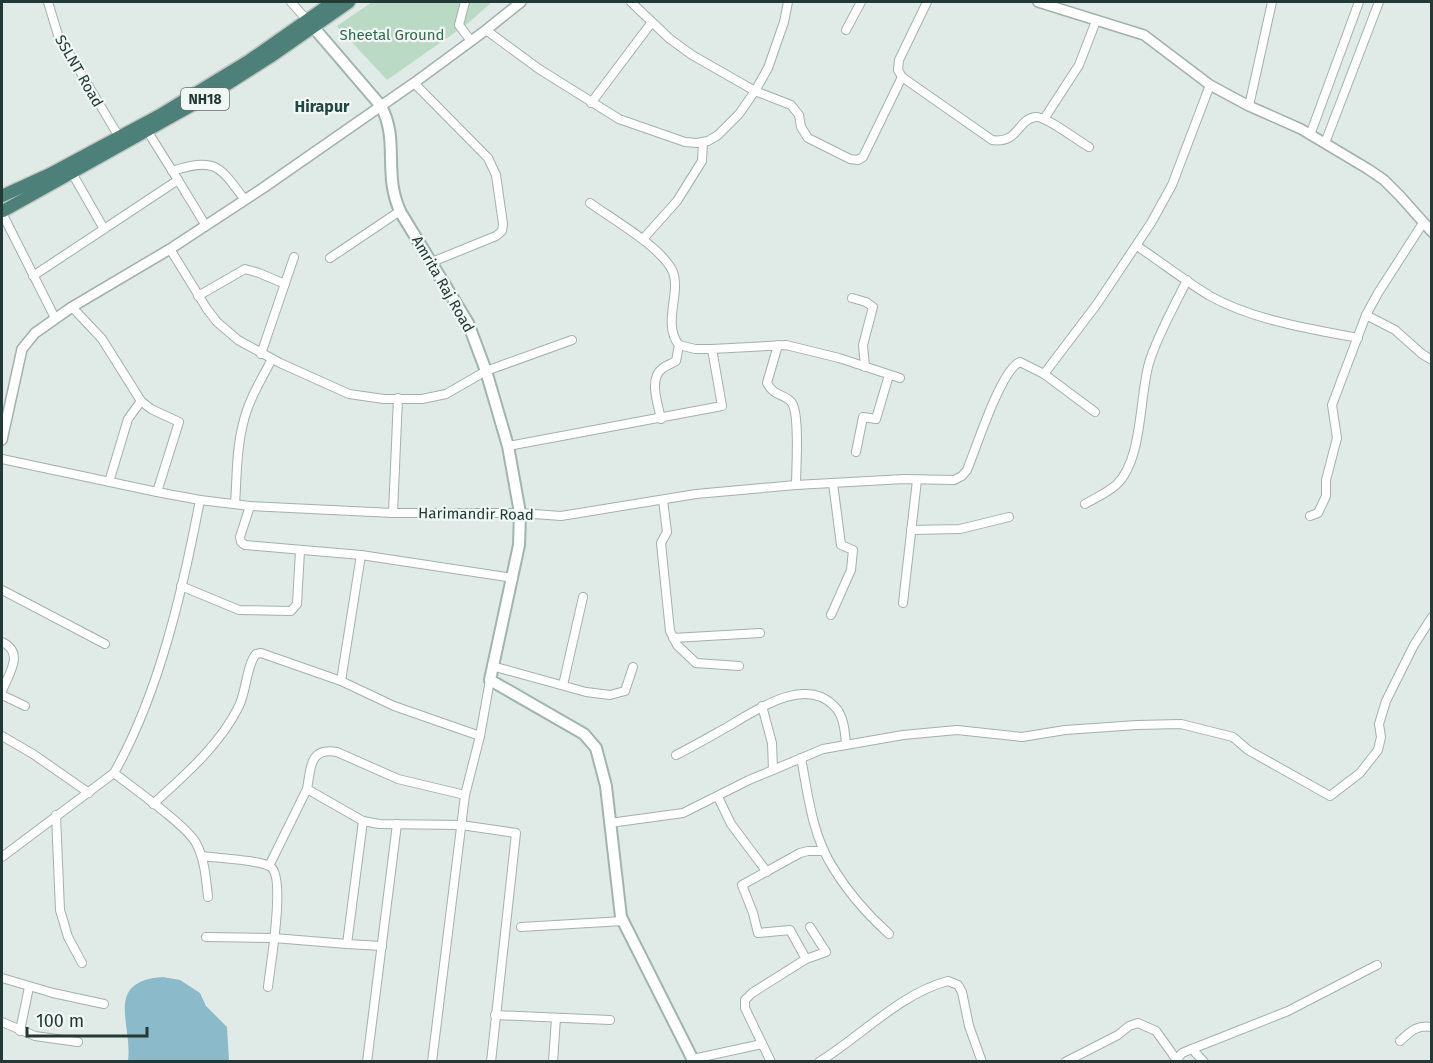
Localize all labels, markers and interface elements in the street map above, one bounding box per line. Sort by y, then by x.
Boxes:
park label: Sheetal Ground [339,26,445,44]
street label: SSLNT Road [51,32,107,110]
road number: NH18 [181,88,229,110]
district label: Hirapur [295,97,350,116]
street label: Amrita Raj Road [408,232,478,336]
street label: Harimandir Road [418,504,534,524]
scale bar [27,1000,147,1038]
text: 100 m [36,1010,84,1032]

